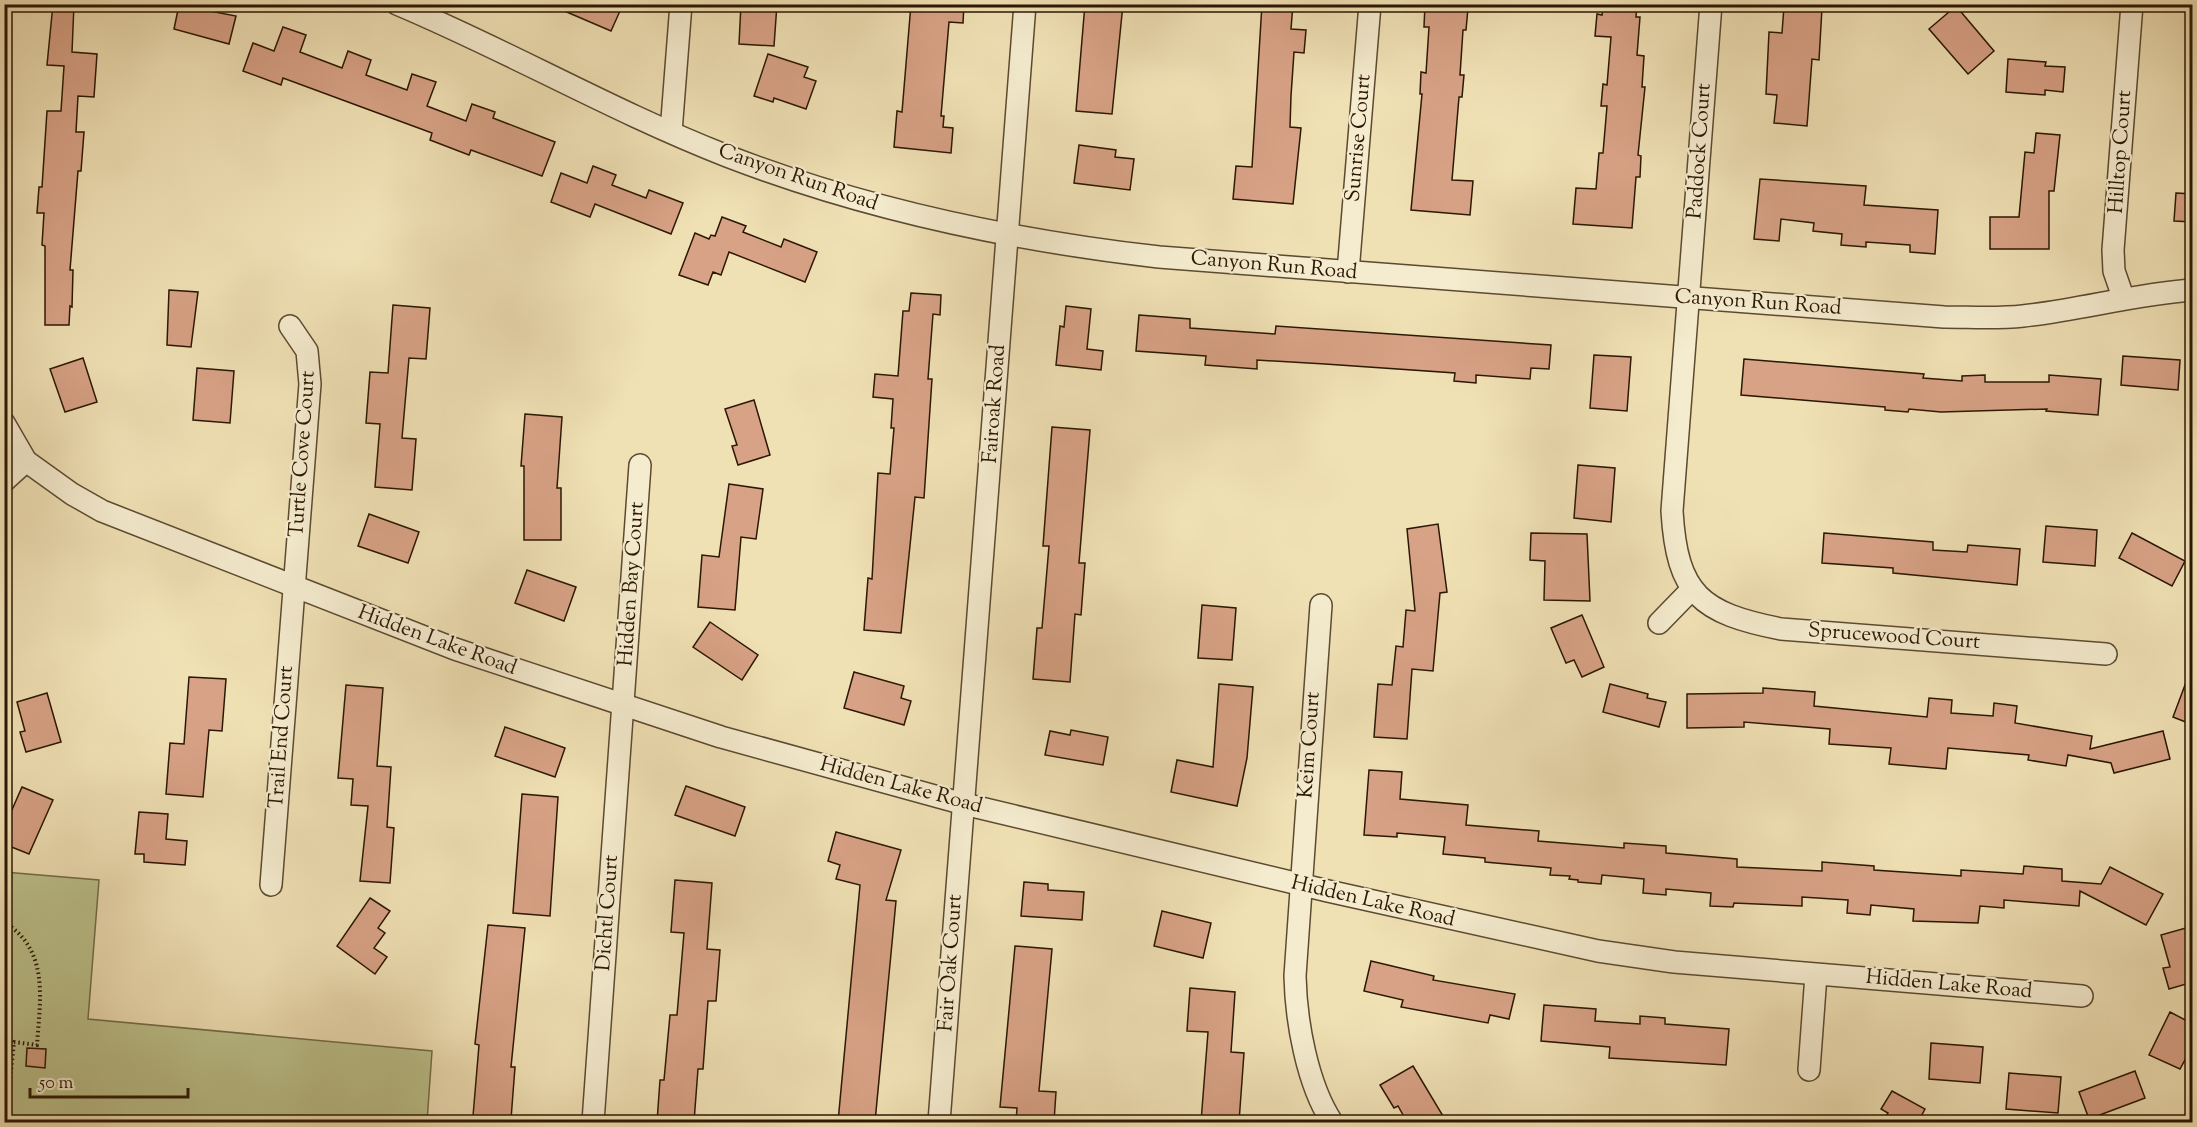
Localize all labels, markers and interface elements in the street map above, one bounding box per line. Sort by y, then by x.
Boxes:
street label: Sunrise Court [1338,73,1380,203]
street label: Paddock Court [1680,82,1720,220]
street label: Hilltop Court [2102,89,2140,215]
street label: Canyon Run Road [714,137,882,219]
street label: Canyon Run Road [1189,244,1359,288]
street label: Canyon Run Road [1674,282,1843,324]
street label: Fairoak Road [976,343,1014,464]
street label: Turtle Cove Court [282,370,324,538]
street label: Hidden Bay Court [611,501,653,667]
street label: Hidden Lake Road [353,598,521,684]
street label: Sprucewood Court [1807,616,1981,658]
street label: Trail End Court [262,665,302,809]
street label: Keim Court [1291,691,1329,799]
street label: Hidden Lake Road [816,750,986,822]
street label: Dichtl Court [589,854,627,972]
street label: Hidden Lake Road [1288,869,1458,935]
street label: Fair Oak Court [931,893,971,1033]
street label: Hidden Lake Road [1864,963,2034,1007]
scale bar [30,1061,188,1099]
text: 50 m [38,1071,74,1097]

